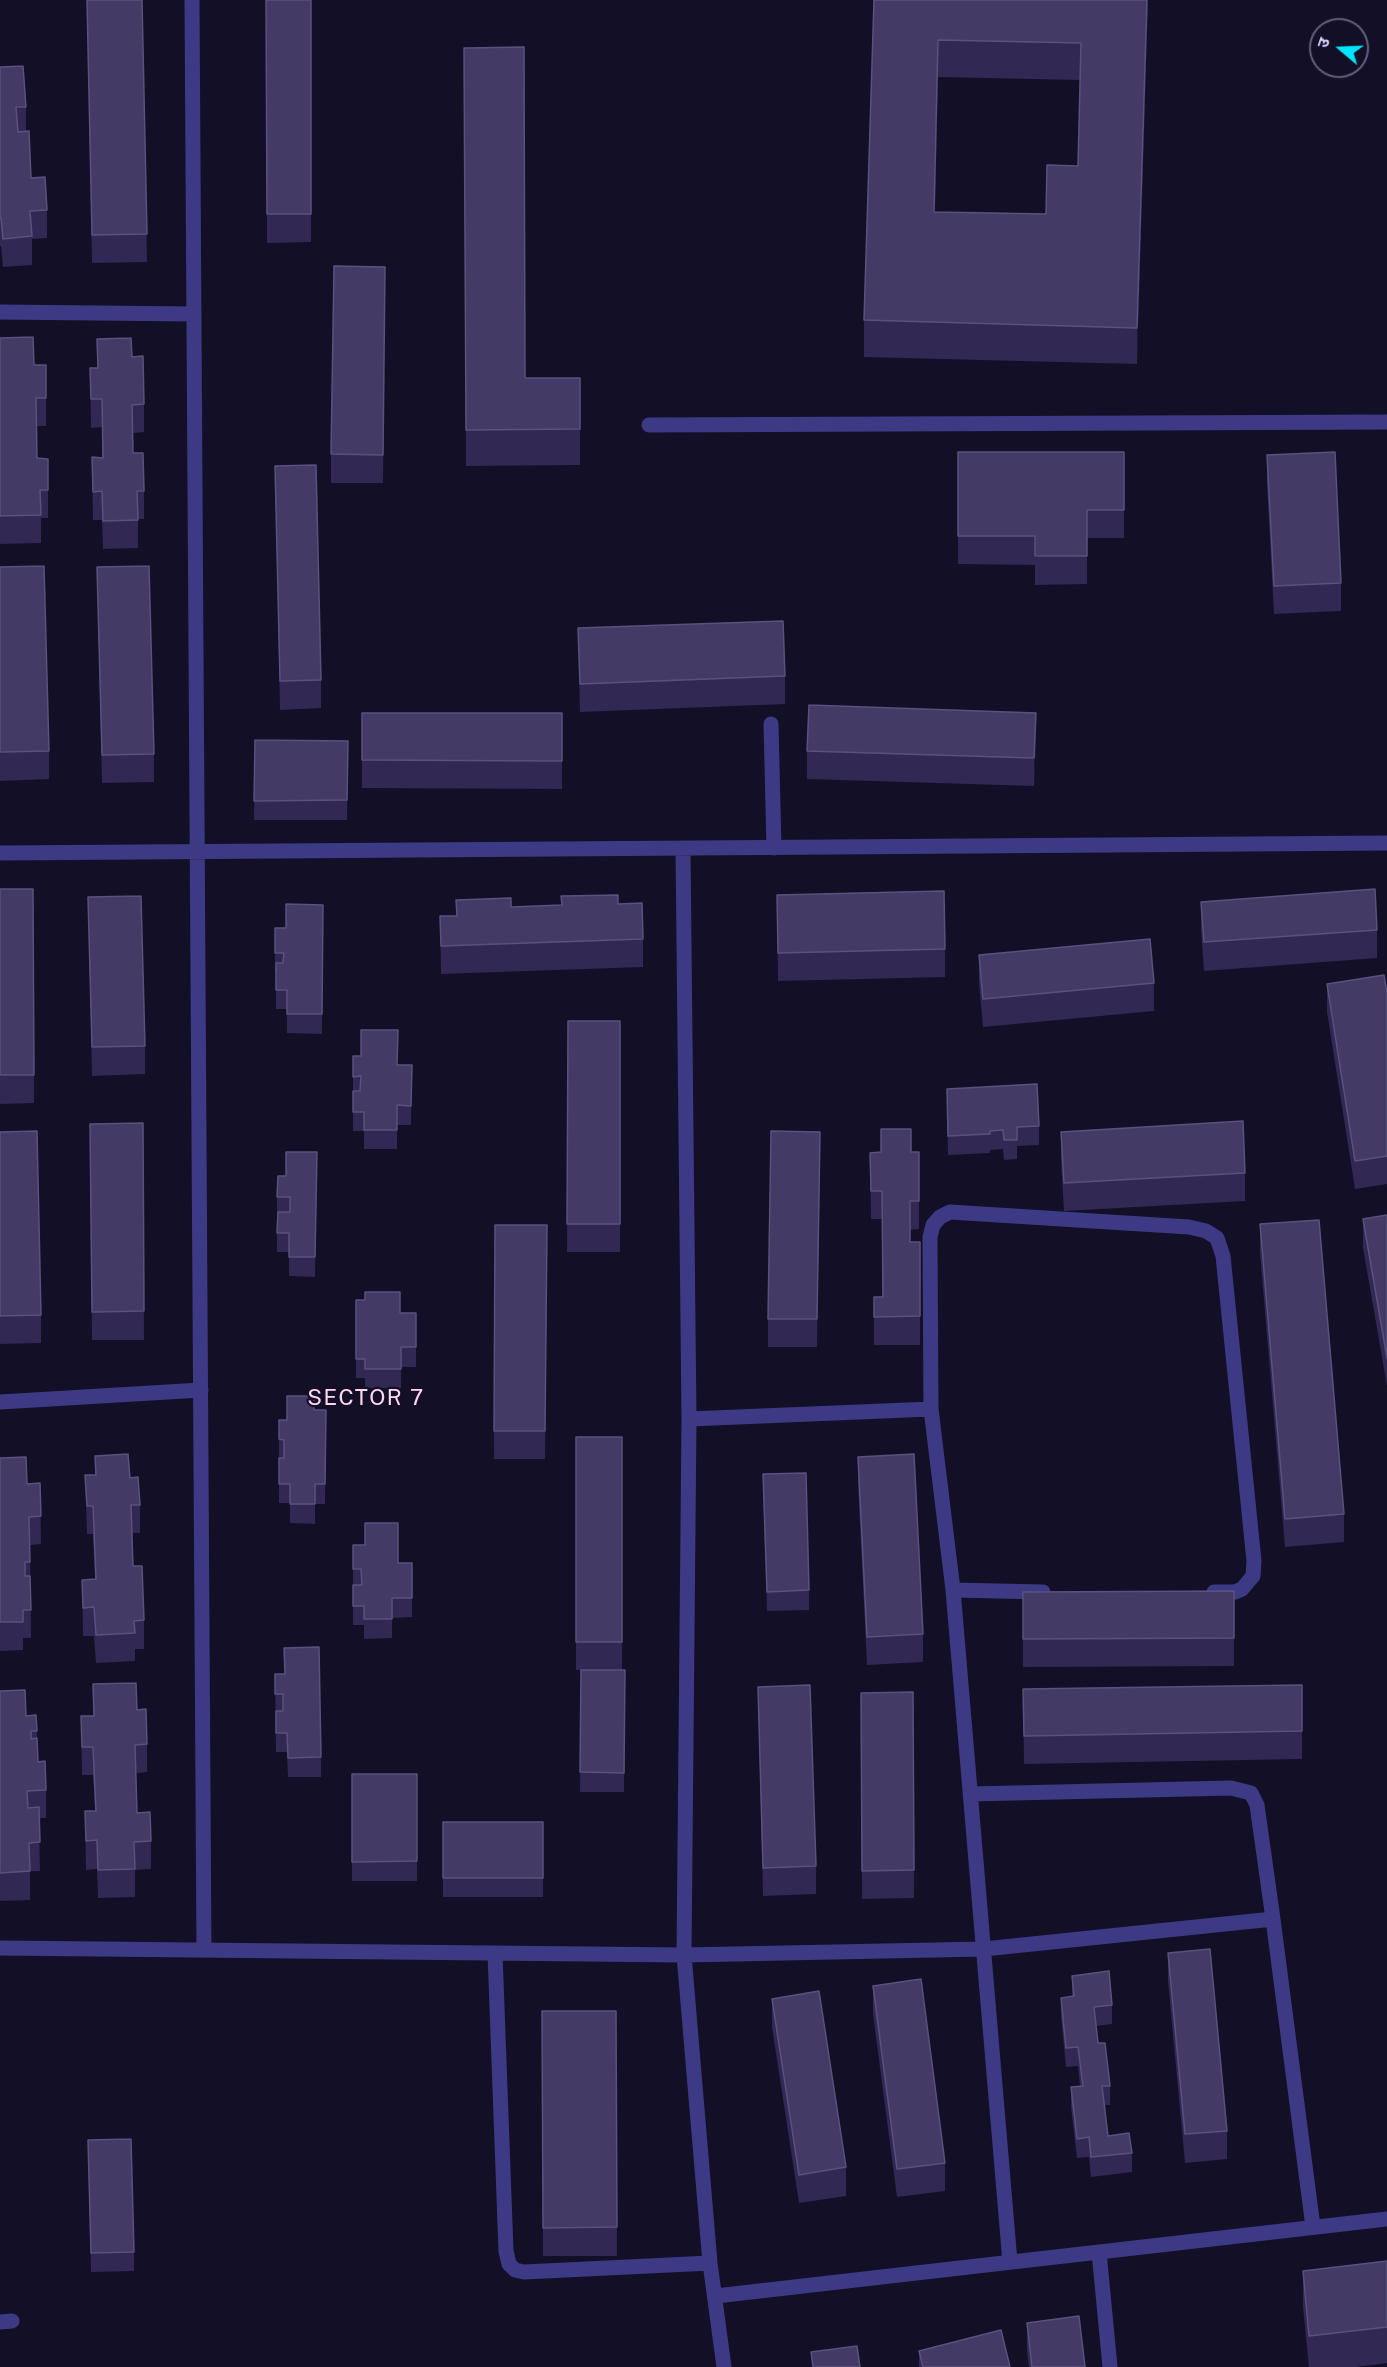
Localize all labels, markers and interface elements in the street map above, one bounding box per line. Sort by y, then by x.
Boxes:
north arrow [1309,18,1369,78]
text: उ [1313,35,1334,50]
district label: SECTOR 7 [307,1385,425,1411]

